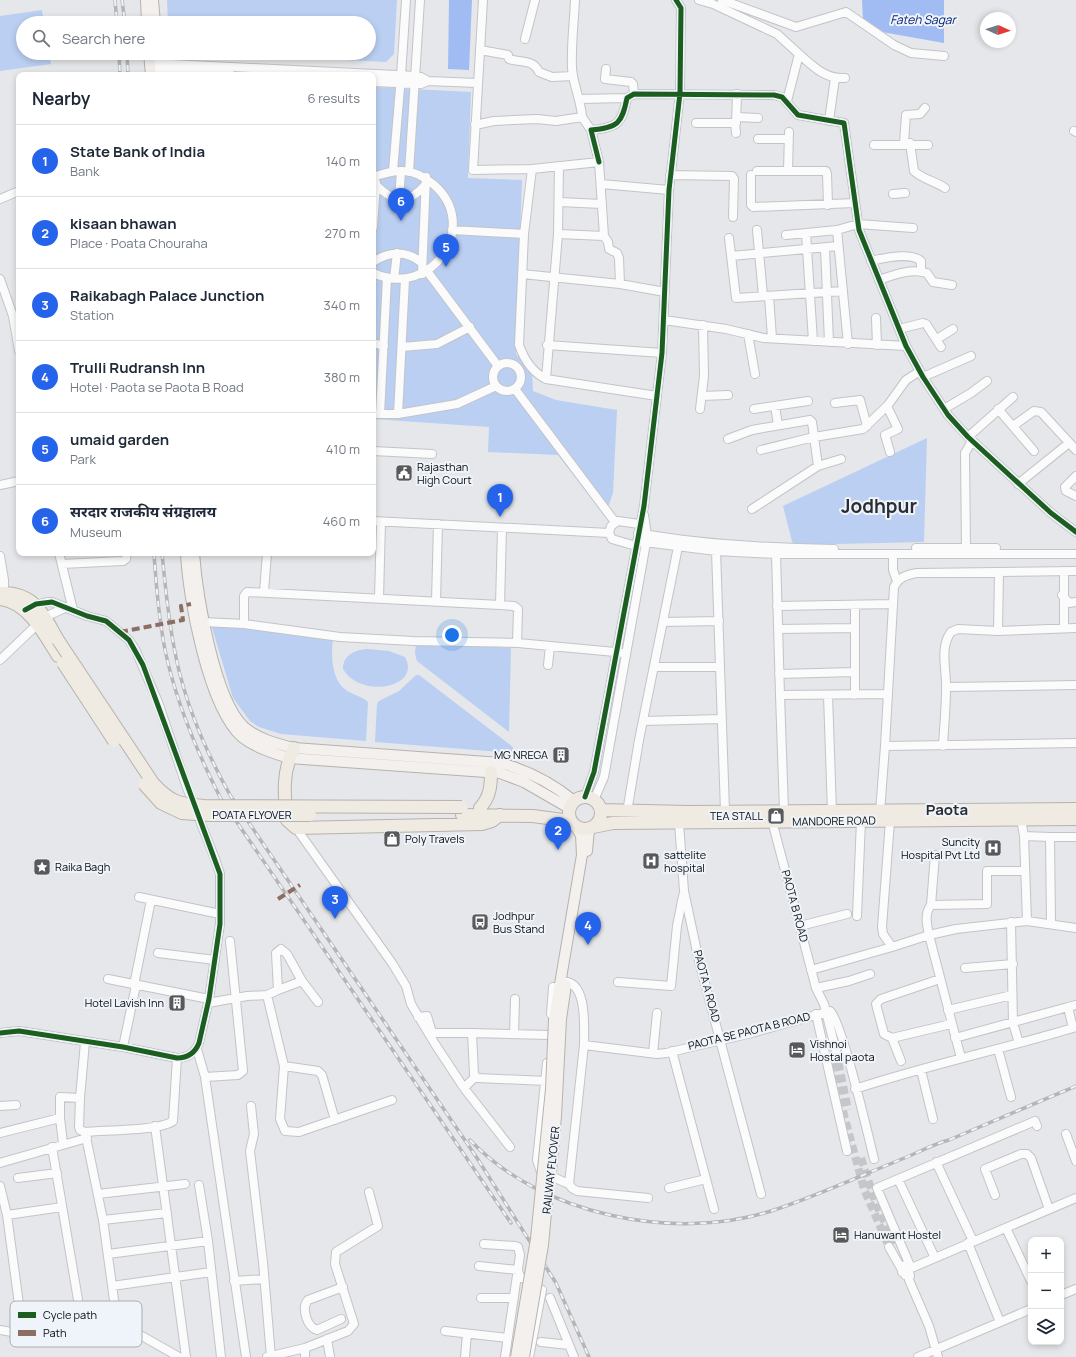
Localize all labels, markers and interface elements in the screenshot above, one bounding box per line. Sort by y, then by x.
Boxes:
water label: Fateh Sagar [890,11,958,28]
north arrow [980,12,1016,48]
search box [16,16,376,60]
icon: search [30,27,52,49]
text: Search here [62,28,145,49]
text: Nearby [32,87,90,110]
text: 6 results [308,89,360,107]
text: State Bank of India [70,141,205,162]
text: 1 [42,152,48,170]
text: 140 m [326,152,360,170]
text: Bank [70,162,99,180]
pin: 6 [388,188,414,221]
text: kisaan bhawan [70,213,177,234]
text: 2 [41,224,49,242]
text: 270 m [325,224,360,242]
text: Place · Poata Chouraha [70,234,208,252]
pin: 5 [433,234,459,267]
text: Raikabagh Palace Junction [70,285,264,306]
text: 3 [41,296,49,314]
text: 340 m [324,296,360,314]
text: Station [70,306,114,324]
text: Trulli Rudransh Inn [70,357,205,378]
text: 4 [41,368,49,386]
text: 380 m [324,368,360,386]
text: Hotel · Paota se Paota B Road [70,378,244,396]
text: umaid garden [70,429,169,450]
text: 5 [41,440,49,458]
text: 410 m [326,440,360,458]
text: Park [70,450,96,468]
place label: Rajasthan High Court [417,459,472,487]
public building icon: Rajasthan High Court [394,463,414,483]
pin: 1 [487,484,513,517]
district label: Jodhpur [841,493,917,519]
text: सरदार राजकीय संग्रहालय [70,501,216,522]
text: 6 [41,512,49,530]
text: 460 m [323,512,360,530]
text: Museum [70,523,122,541]
your location [442,625,462,645]
building icon: MG NREGA [551,745,571,765]
place label: MG NREGA [494,747,548,762]
district label: Paota [926,799,968,820]
shop icon: TEA STALL [766,806,786,826]
street label: POATA FLYOVER [212,807,292,822]
place label: TEA STALL [710,808,763,823]
street label: MANDORE ROAD [792,812,876,829]
pin: 2 [545,817,571,850]
shop icon: Poly Travels [382,829,402,849]
place label: Poly Travels [405,831,465,846]
place label: Suncity Hospital Pvt Ltd [901,834,980,862]
hospital icon: Suncity Hospital Pvt Ltd [983,838,1003,858]
place label: sattelite hospital [664,847,707,875]
hospital icon: sattelite hospital [641,851,661,871]
place icon: Raika Bagh [32,857,52,877]
place label: Raika Bagh [55,859,110,874]
street label: PAOTA B ROAD [779,868,812,944]
pin: 3 [322,886,348,919]
place label: Jodhpur Bus Stand [493,908,545,936]
bus stop icon: Jodhpur Bus Stand [470,912,490,932]
pin: 4 [575,912,601,945]
street label: PAOTA A ROAD [691,948,724,1024]
building icon: Hotel Lavish Inn [167,993,187,1013]
place label: Hotel Lavish Inn [85,995,164,1010]
street label: PAOTA SE PAOTA B ROAD [686,1008,812,1053]
place label: Vishnoi Hostal paota [810,1036,875,1064]
hotel icon: Vishnoi Hostal paota [787,1040,807,1060]
street label: RAILWAY FLYOVER [538,1125,563,1215]
hotel icon: Hanuwant Hostel [831,1225,851,1245]
place label: Hanuwant Hostel [854,1227,941,1242]
map controls [1028,1237,1064,1345]
button: + [1028,1237,1064,1273]
button: − [1028,1273,1064,1309]
legend [10,1301,142,1347]
text: Cycle path [43,1307,97,1322]
button: layers [1028,1309,1064,1345]
text: Path [43,1325,66,1340]

